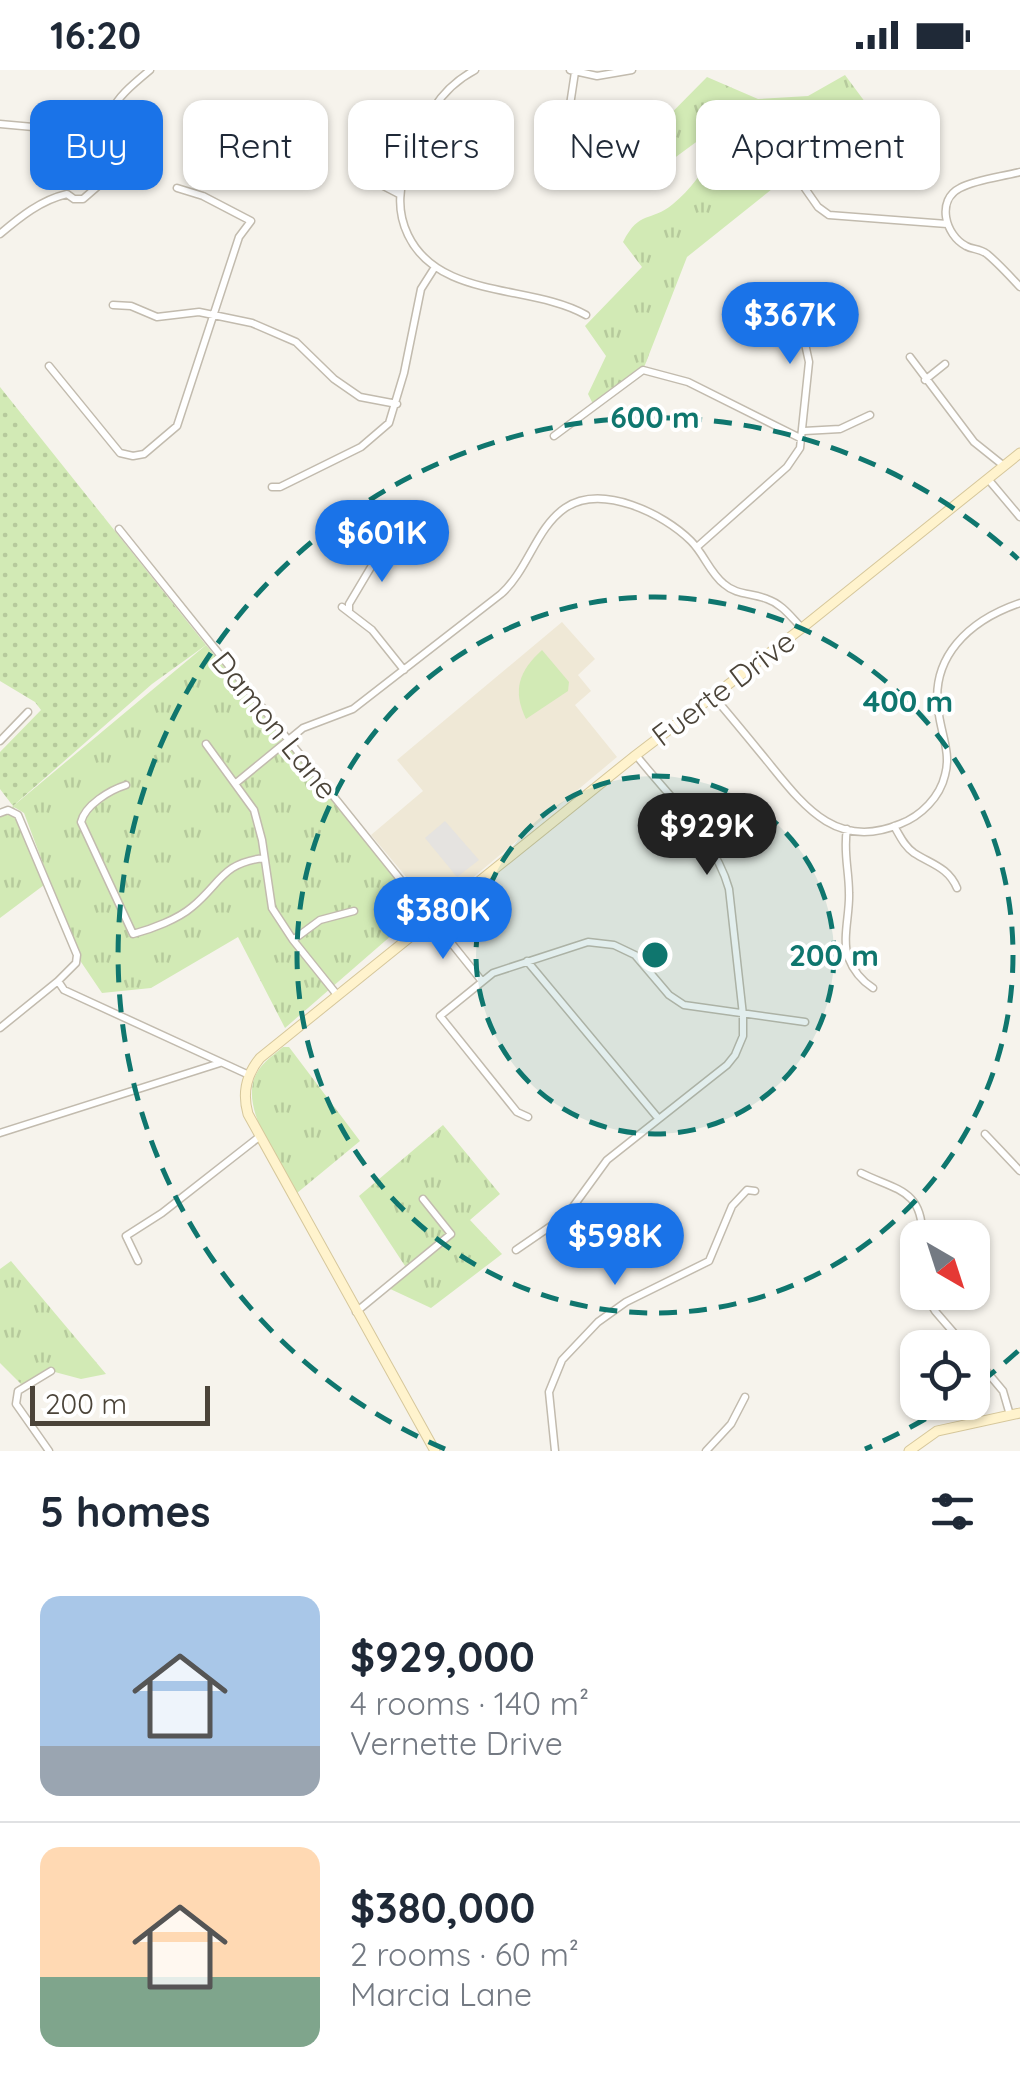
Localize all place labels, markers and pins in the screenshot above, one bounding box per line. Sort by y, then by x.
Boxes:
pin: $367K [720,282,860,367]
pin: $601K [312,500,452,585]
pin: $929K [637,793,777,878]
pin: $380K [373,877,513,962]
centre of rings [637,937,673,973]
pin: $598K [545,1203,685,1288]

